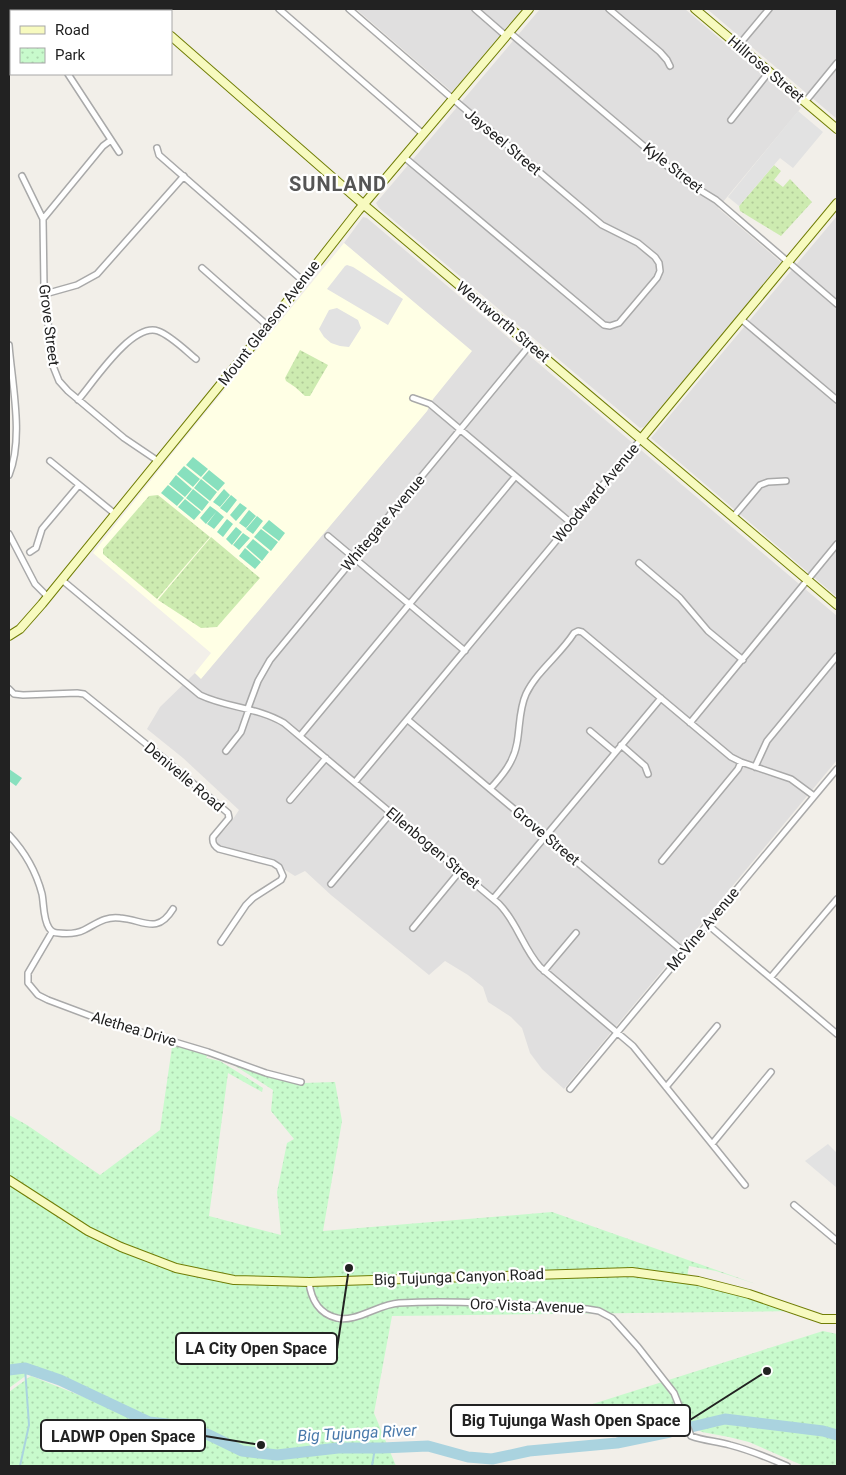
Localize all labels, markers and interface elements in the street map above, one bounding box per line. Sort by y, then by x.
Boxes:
legend [10,10,172,75]
text: Road [55,21,89,39]
street label: Hillrose Street [724,32,808,106]
text: Park [55,46,86,64]
street label: Jayseel Street [461,105,545,179]
street label: Kyle Street [639,139,707,197]
district label: SUNLAND [289,172,387,196]
street label: Mount Gleason Avenue [214,257,324,389]
street label: Wentworth Street [453,278,553,366]
street label: Grove Street [35,283,63,367]
street label: Woodward Avenue [549,440,643,546]
street label: Whitegate Avenue [337,471,429,575]
street label: Denivelle Road [141,739,227,815]
street label: Grove Street [509,803,583,869]
street label: Ellenbogen Street [382,804,484,893]
street label: McVine Avenue [663,884,743,974]
street label: Alethea Drive [89,1008,179,1050]
street label: Big Tujunga Canyon Road [374,1265,544,1289]
street label: Oro Vista Avenue [470,1295,584,1317]
callout: LA City Open Space [176,1333,337,1364]
text: LA City Open Space [185,1339,327,1358]
callout: Big Tujunga Wash Open Space [451,1405,690,1436]
text: Big Tujunga Wash Open Space [462,1411,681,1430]
callout: LADWP Open Space [41,1420,205,1451]
water label: Big Tujunga River [297,1420,418,1446]
text: LADWP Open Space [51,1427,195,1446]

